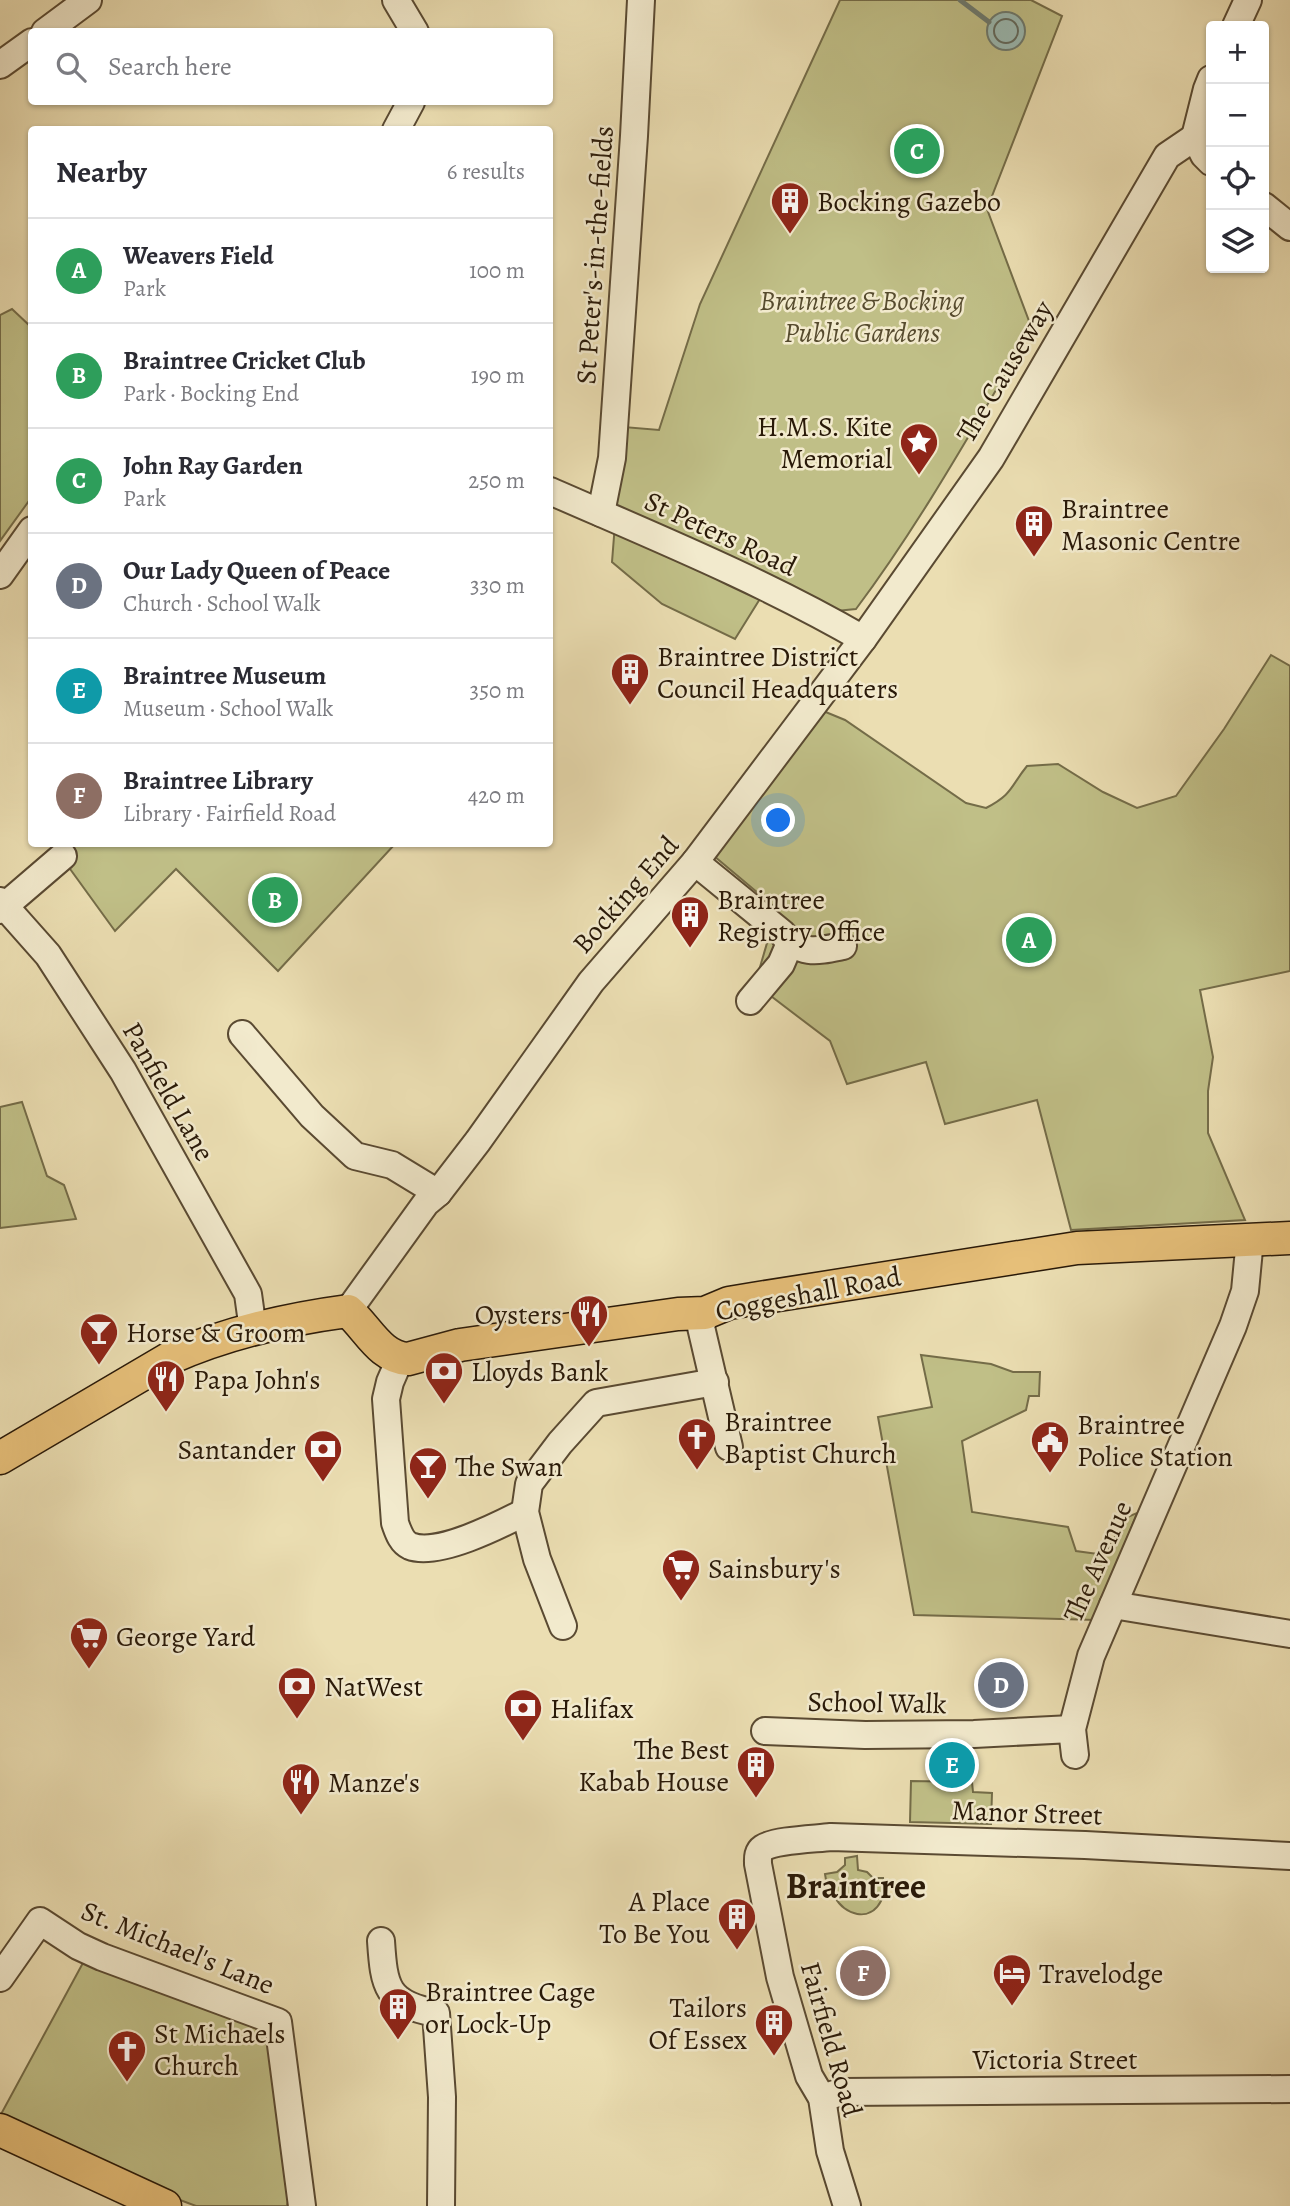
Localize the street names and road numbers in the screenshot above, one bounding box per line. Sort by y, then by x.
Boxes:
street label: St Peter's-in-the-fields [567,125,623,386]
street label: The Causeway [947,293,1063,450]
street label: St Peters Road [638,482,804,586]
street label: Bocking End [564,827,688,962]
street label: Panfield Lane [113,1015,223,1168]
street label: Coggeshall Road [712,1257,905,1331]
street label: The Avenue [1054,1495,1142,1628]
street label: School Walk [807,1683,947,1723]
street label: Manor Street [951,1791,1103,1835]
street label: St. Michael's Lane [75,1892,280,2004]
street label: Fairfield Road [794,1958,870,2120]
street label: Victoria Street [972,2041,1137,2079]

